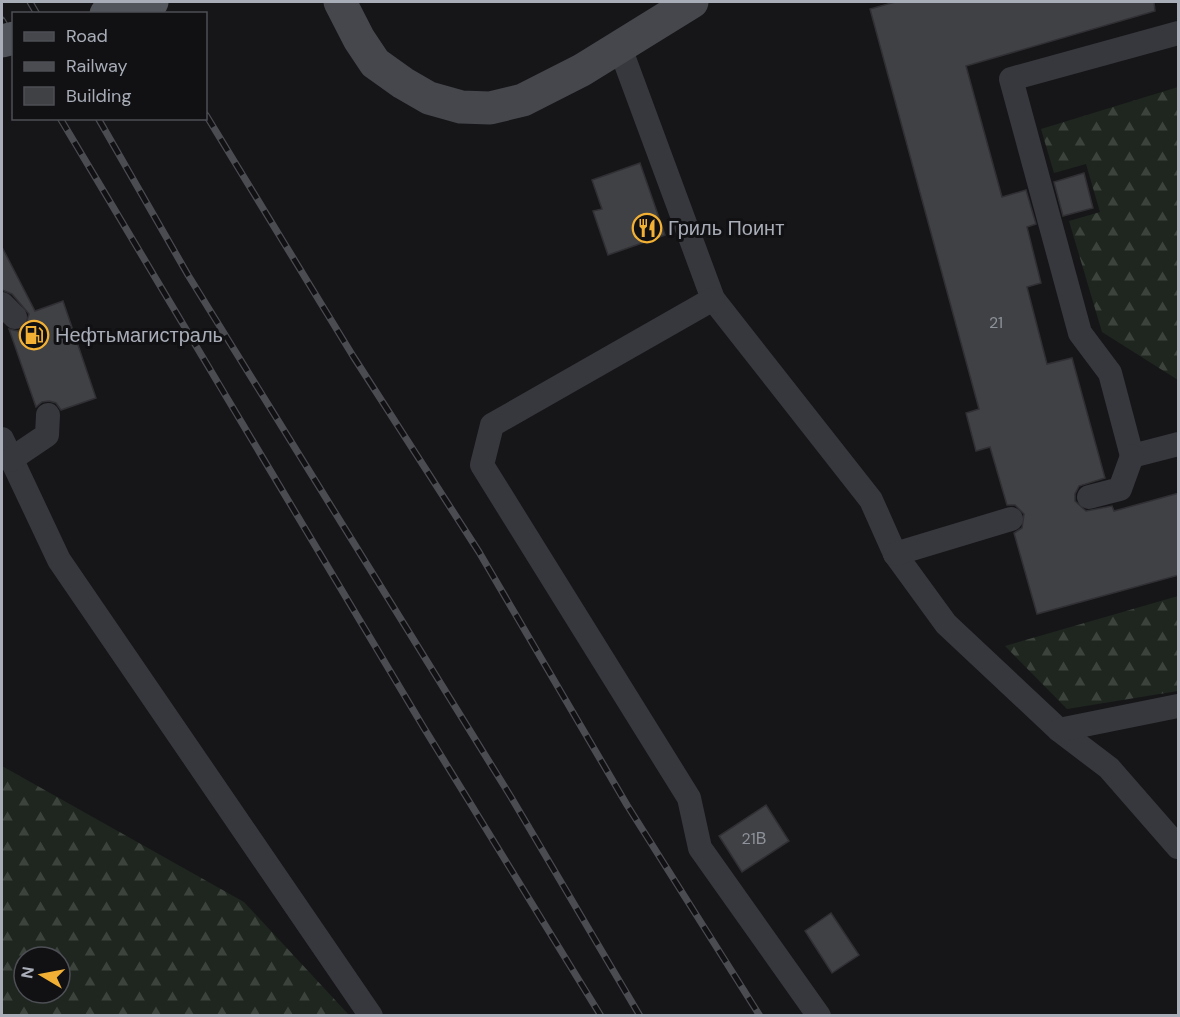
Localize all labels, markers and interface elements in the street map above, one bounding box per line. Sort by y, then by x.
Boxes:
legend [12,12,207,120]
text: Road [66,24,108,48]
text: Railway [66,54,128,78]
text: Building [66,84,131,108]
restaurant icon: Гриль Поинт [631,212,663,244]
place label: Гриль Поинт [668,215,784,241]
house number: 21 [989,312,1003,333]
fuel station icon: Нефтьмагистраль [18,319,50,351]
place label: Нефтьмагистраль [55,322,223,348]
house number: 21В [742,828,766,849]
north arrow [12,945,72,1005]
text: N [16,965,39,980]

